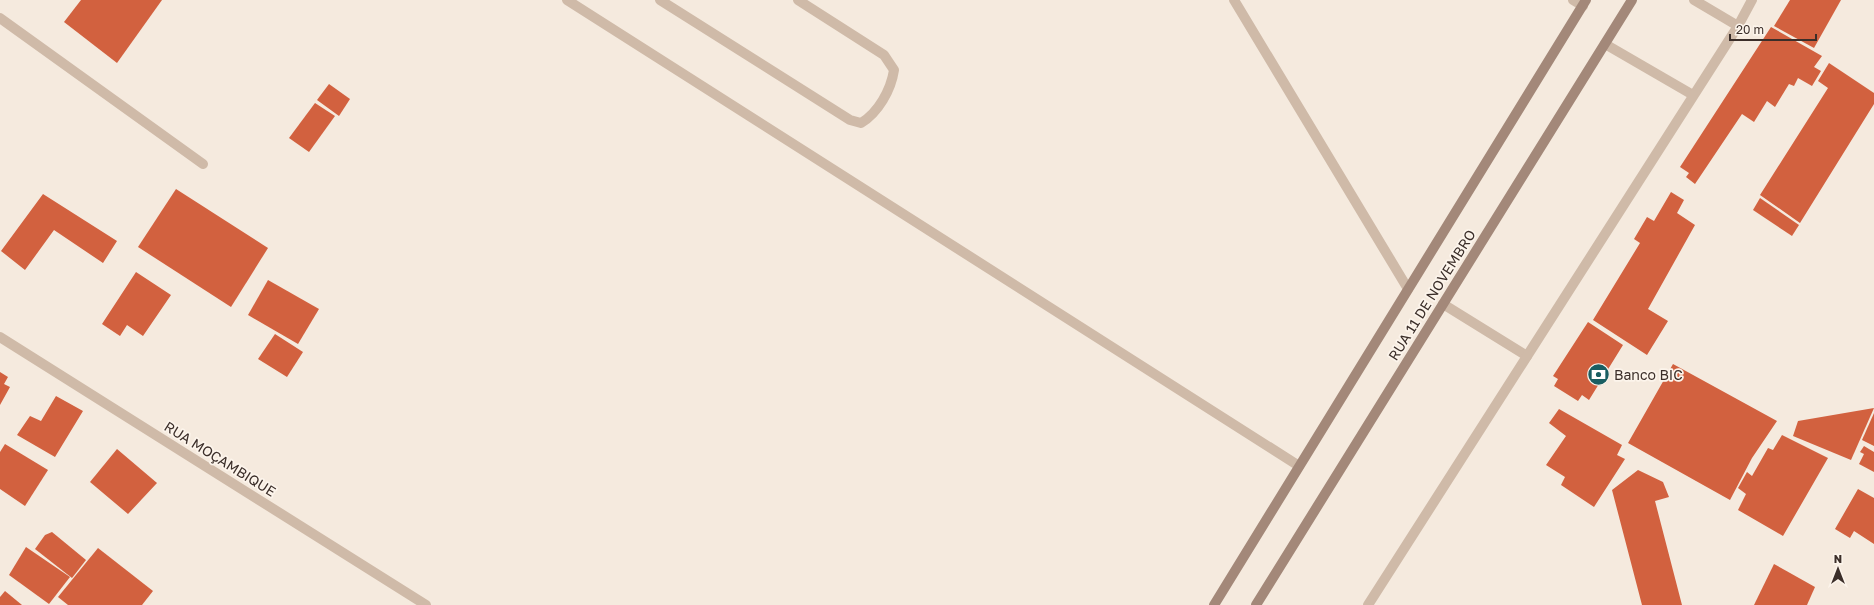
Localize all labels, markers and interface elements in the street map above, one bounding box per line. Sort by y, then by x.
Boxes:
scale bar [1730,16,1816,42]
text: 20 m [1736,22,1764,37]
street label: RUA 11 DE NOVEMBRO [1384,226,1479,363]
bank icon: Banco BIC [1585,362,1611,388]
place label: Banco BIC [1614,366,1683,383]
street label: RUA MOÇAMBIQUE [161,417,279,500]
north arrow [1818,549,1858,589]
text: N [1834,552,1842,565]

